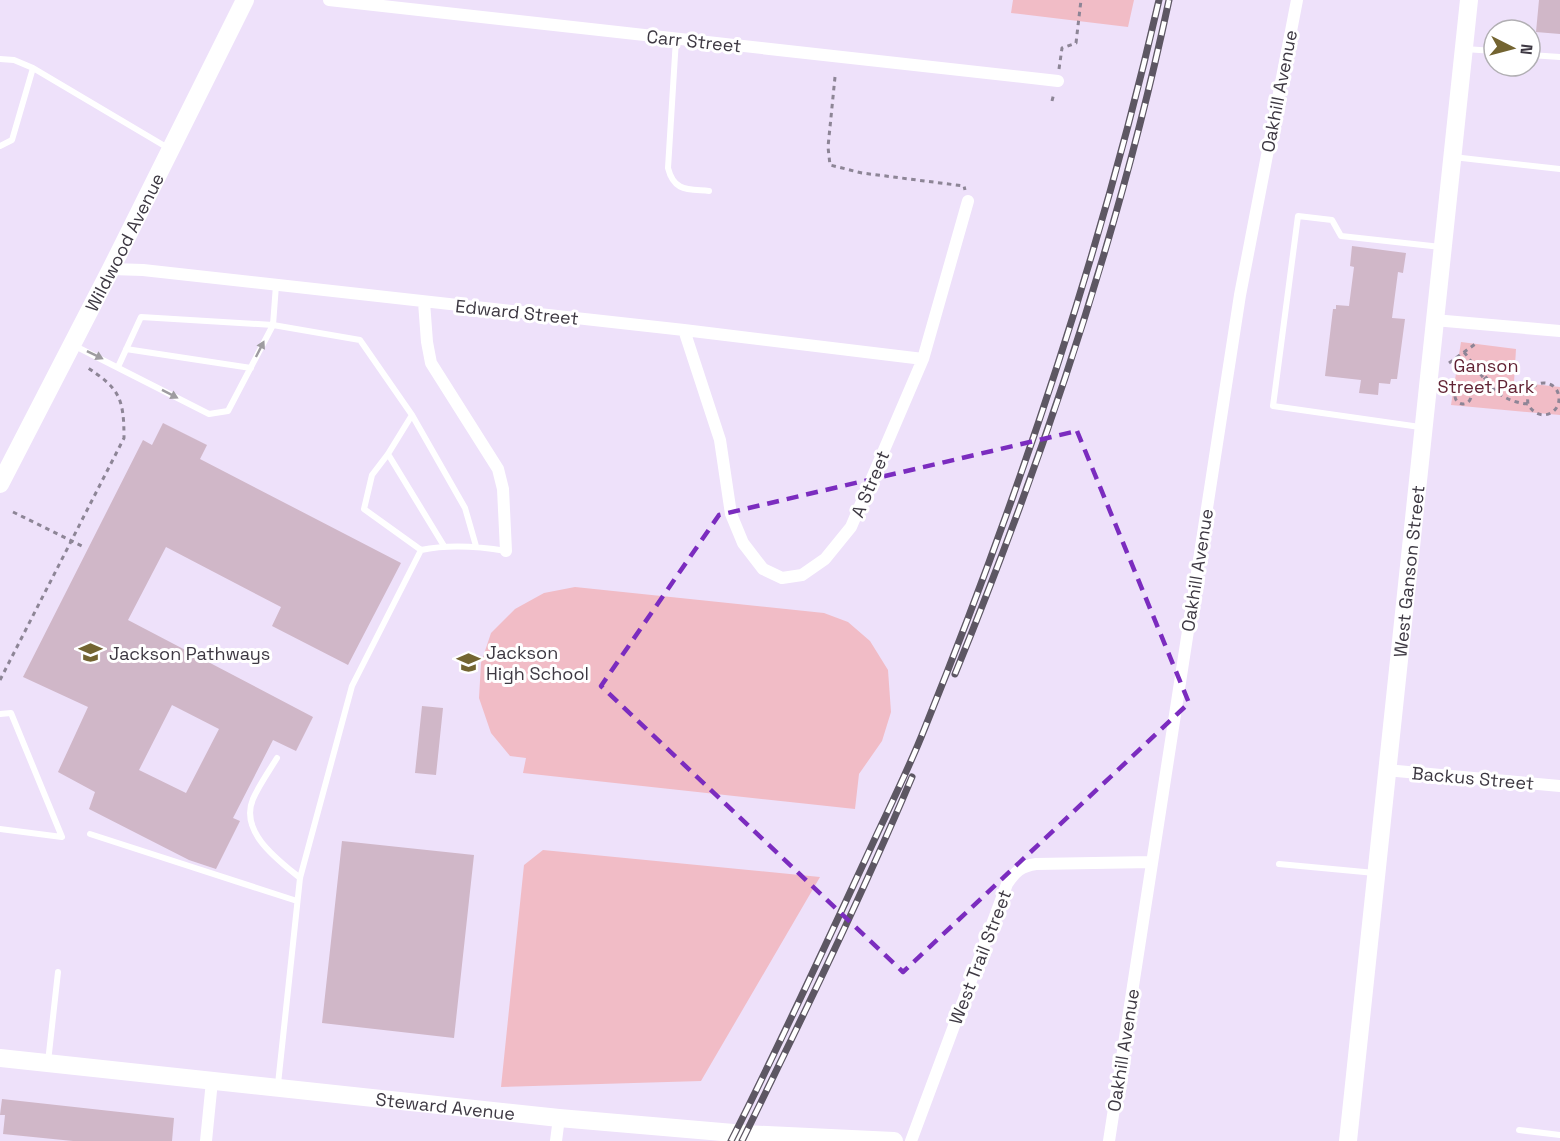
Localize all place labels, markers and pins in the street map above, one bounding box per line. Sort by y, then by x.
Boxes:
school or university icon: Jackson Pathways [78,640,104,666]
place label: Jackson High School [486,641,589,685]
place label: Jackson Pathways [109,642,270,665]
school or university icon: Jackson High School [455,649,481,675]

